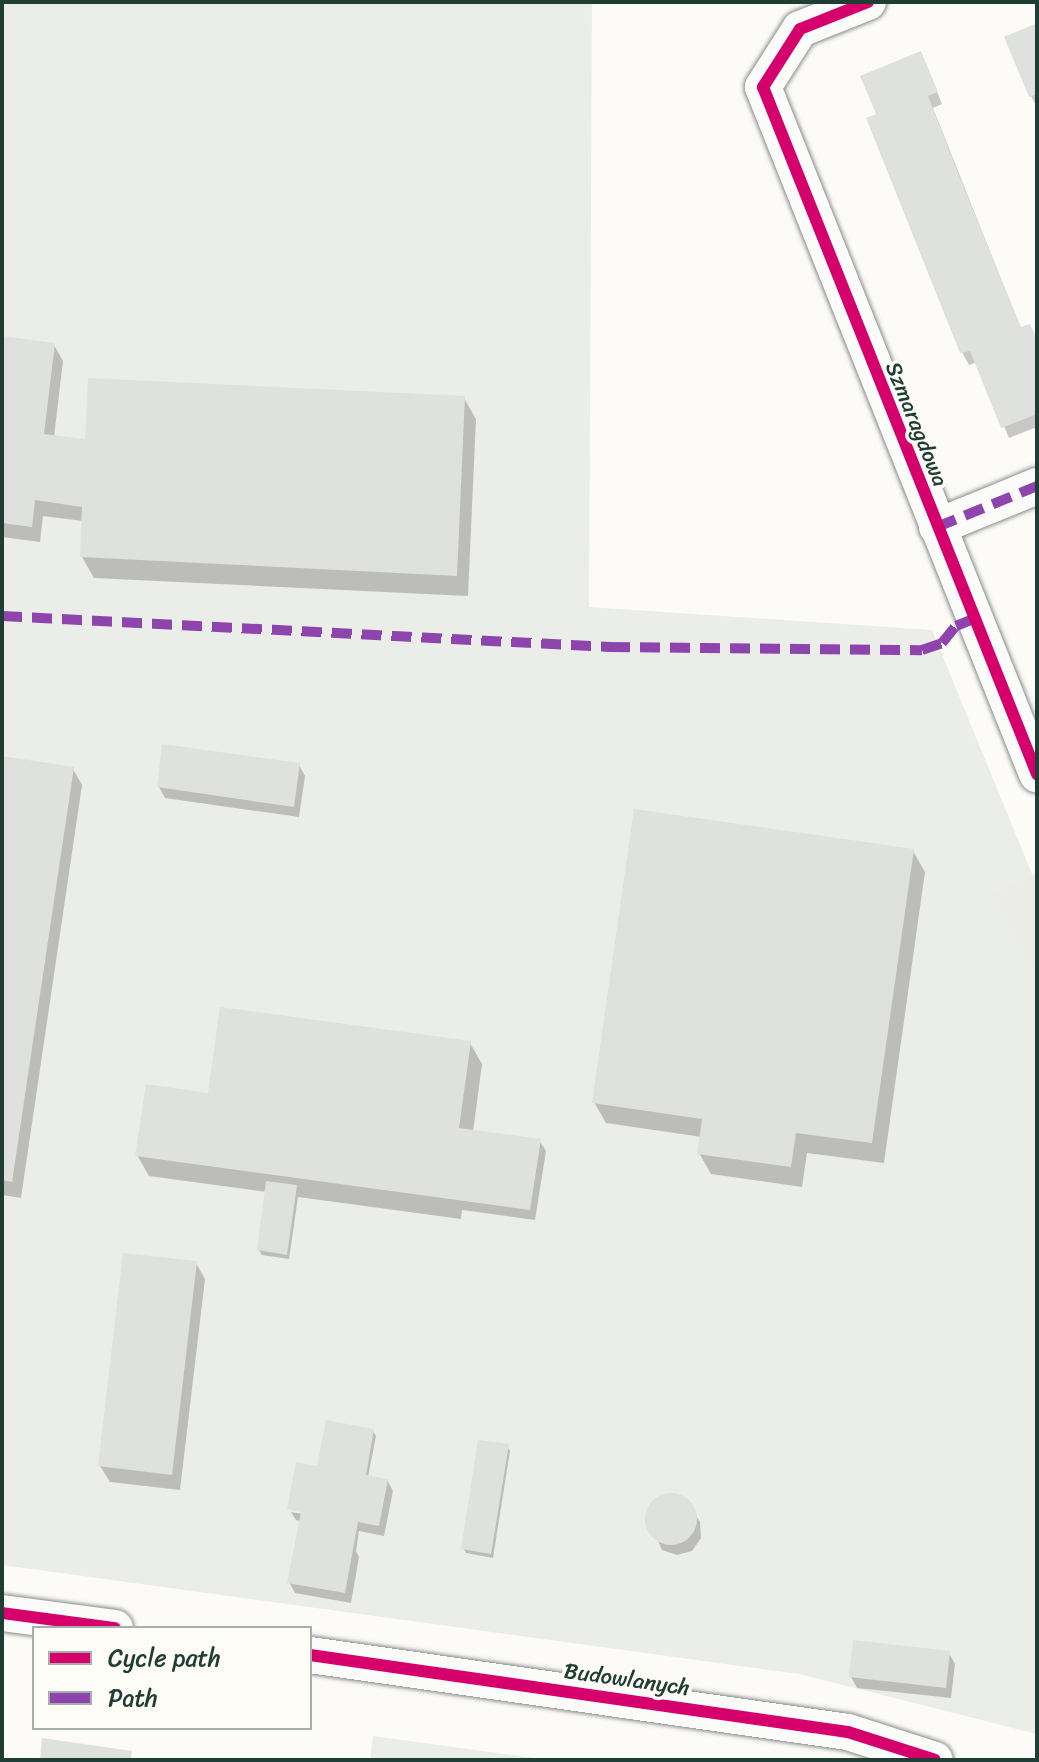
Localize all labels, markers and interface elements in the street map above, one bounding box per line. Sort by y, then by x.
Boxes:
street label: Szmaragdowa [880,358,954,490]
legend [32,1626,312,1730]
text: Cycle path [108,1637,221,1679]
street label: Budowlanych [562,1657,692,1701]
text: Path [108,1677,158,1719]

